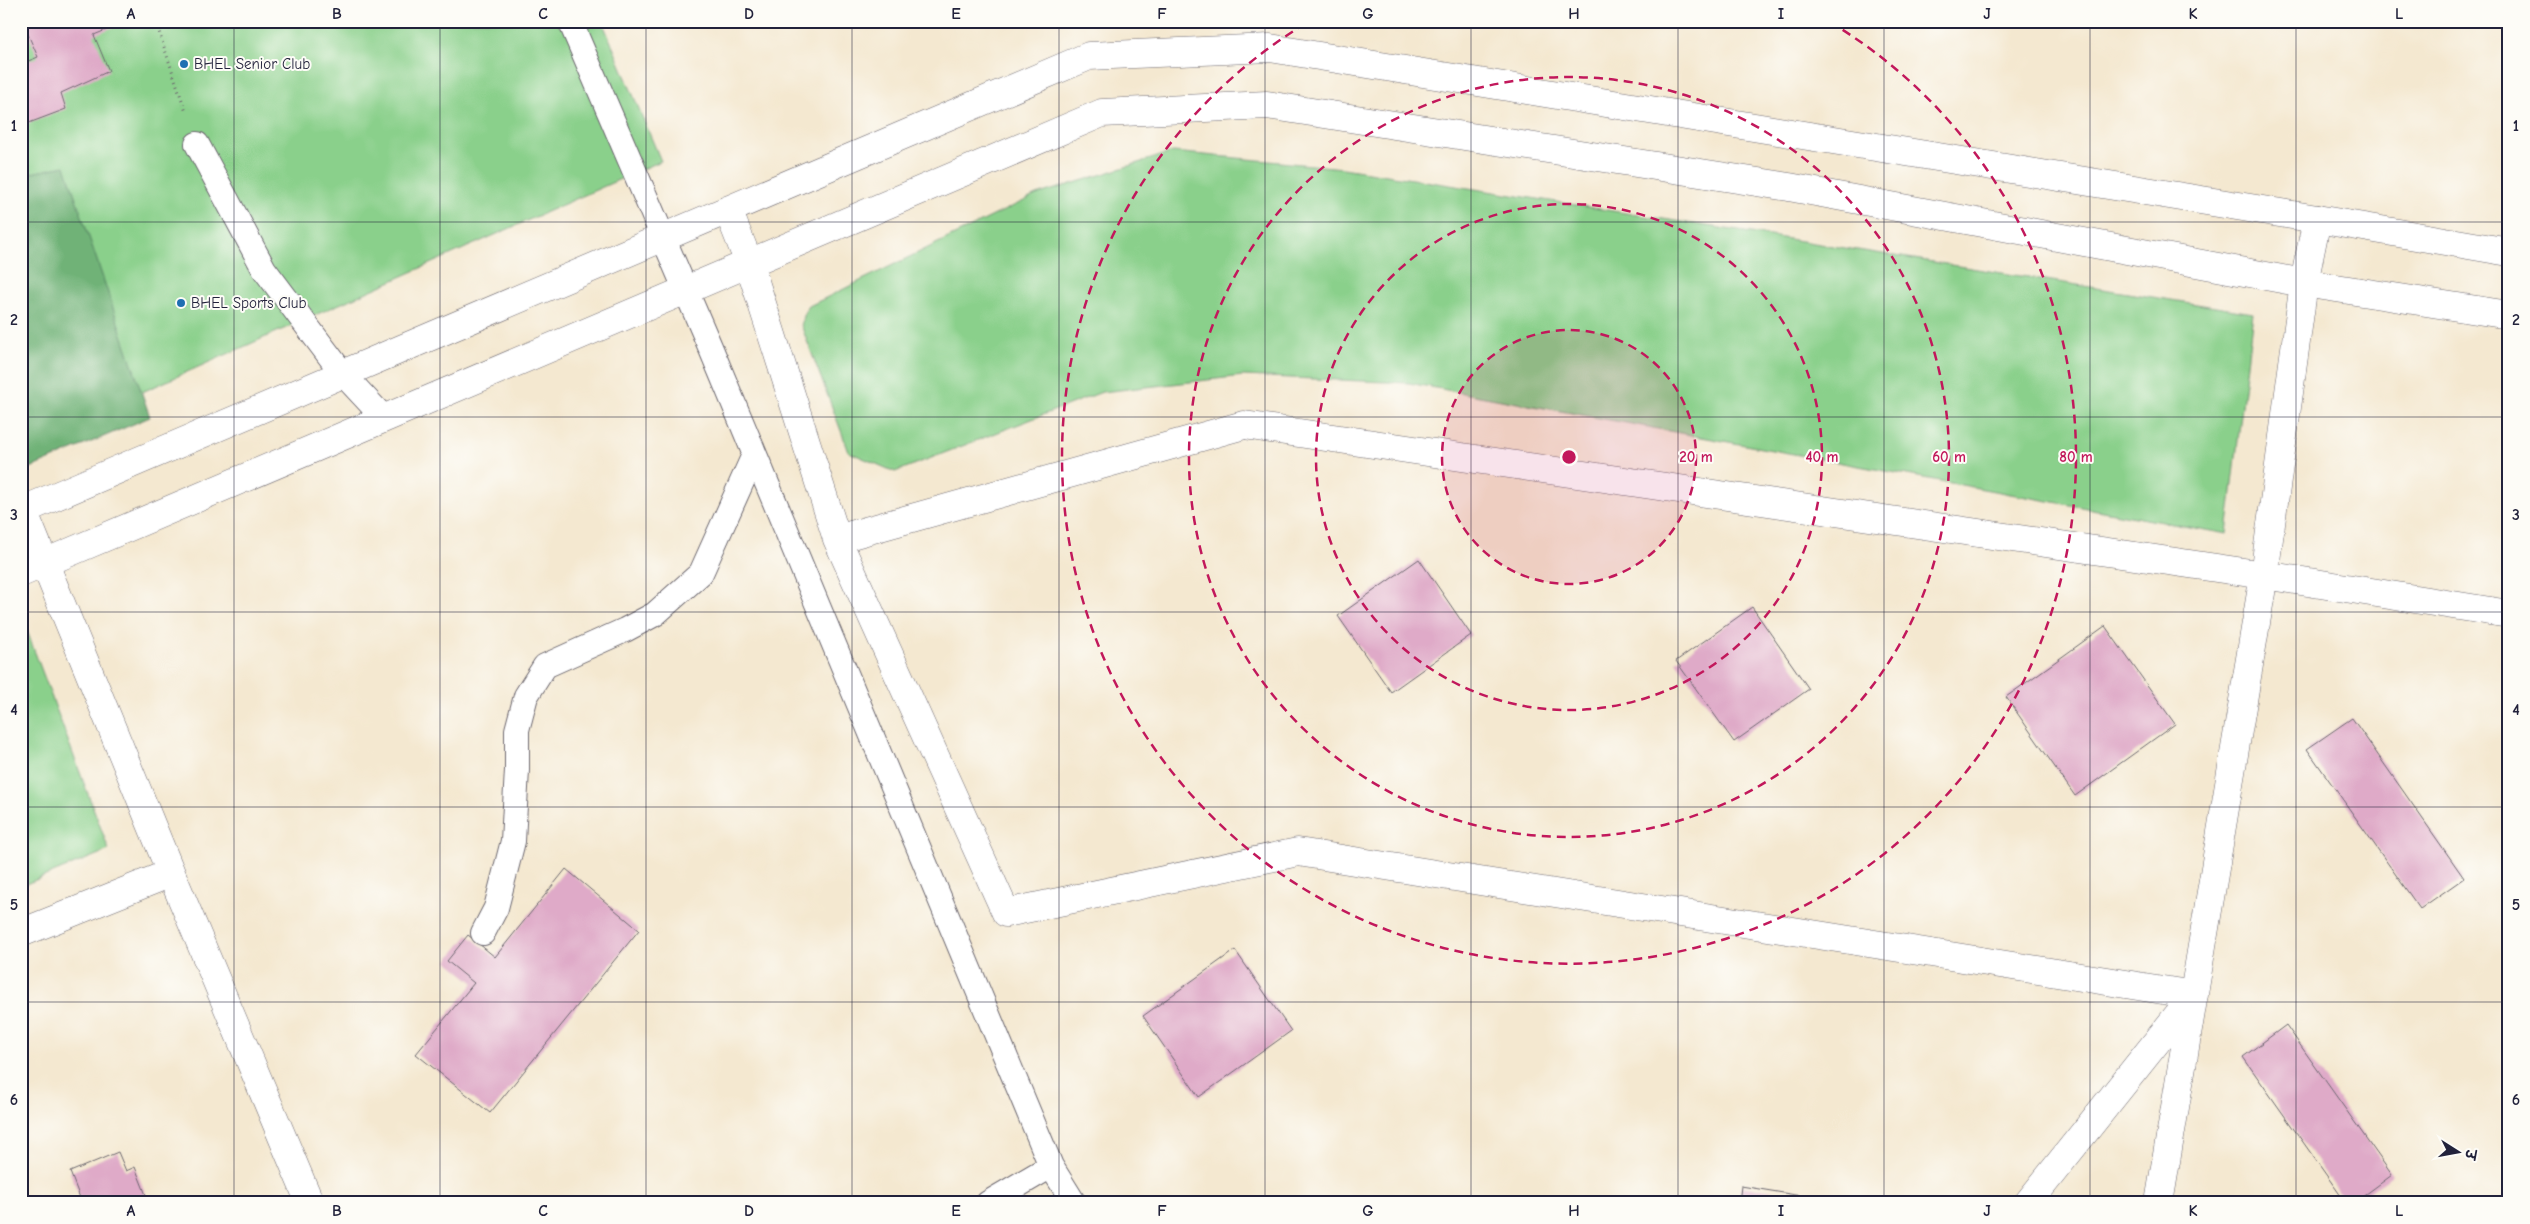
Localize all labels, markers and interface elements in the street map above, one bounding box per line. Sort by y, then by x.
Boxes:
text: A [127,5,136,23]
text: B [332,5,342,23]
text: C [538,5,548,23]
text: D [744,5,754,23]
text: E [951,5,961,23]
text: F [1157,5,1167,23]
text: G [1362,5,1374,23]
text: H [1568,5,1580,23]
text: I [1778,5,1784,23]
text: J [1983,5,1991,23]
text: K [2188,5,2198,23]
text: L [2395,5,2403,23]
place label: BHEL Senior Club [194,55,310,73]
marker: BHEL Senior Club [178,58,190,70]
text: 1 [11,117,17,135]
text: 1 [2513,117,2519,135]
place label: BHEL Sports Club [191,294,307,312]
marker: BHEL Sports Club [175,297,187,309]
text: 2 [10,311,18,329]
text: 2 [2512,311,2520,329]
centre of rings [1560,448,1578,466]
text: 20 m [1679,448,1713,466]
text: 40 m [1806,448,1839,466]
text: 60 m [1932,448,1966,466]
text: 80 m [2059,448,2093,466]
text: 3 [10,506,18,524]
text: 3 [2512,506,2520,524]
text: 4 [10,701,18,719]
text: 4 [2512,701,2520,719]
text: 5 [10,896,18,914]
text: 5 [2512,896,2520,914]
text: 6 [10,1091,18,1109]
text: 6 [2512,1091,2520,1109]
north arrow [2432,1126,2482,1176]
text: उ [2461,1146,2480,1162]
text: A [127,1202,136,1220]
text: B [332,1202,342,1220]
text: C [538,1202,548,1220]
text: D [744,1202,754,1220]
text: E [951,1202,961,1220]
text: F [1157,1202,1167,1220]
text: G [1362,1202,1374,1220]
text: H [1568,1202,1580,1220]
text: I [1778,1202,1784,1220]
text: J [1983,1202,1991,1220]
text: K [2188,1202,2198,1220]
text: L [2395,1202,2403,1220]

